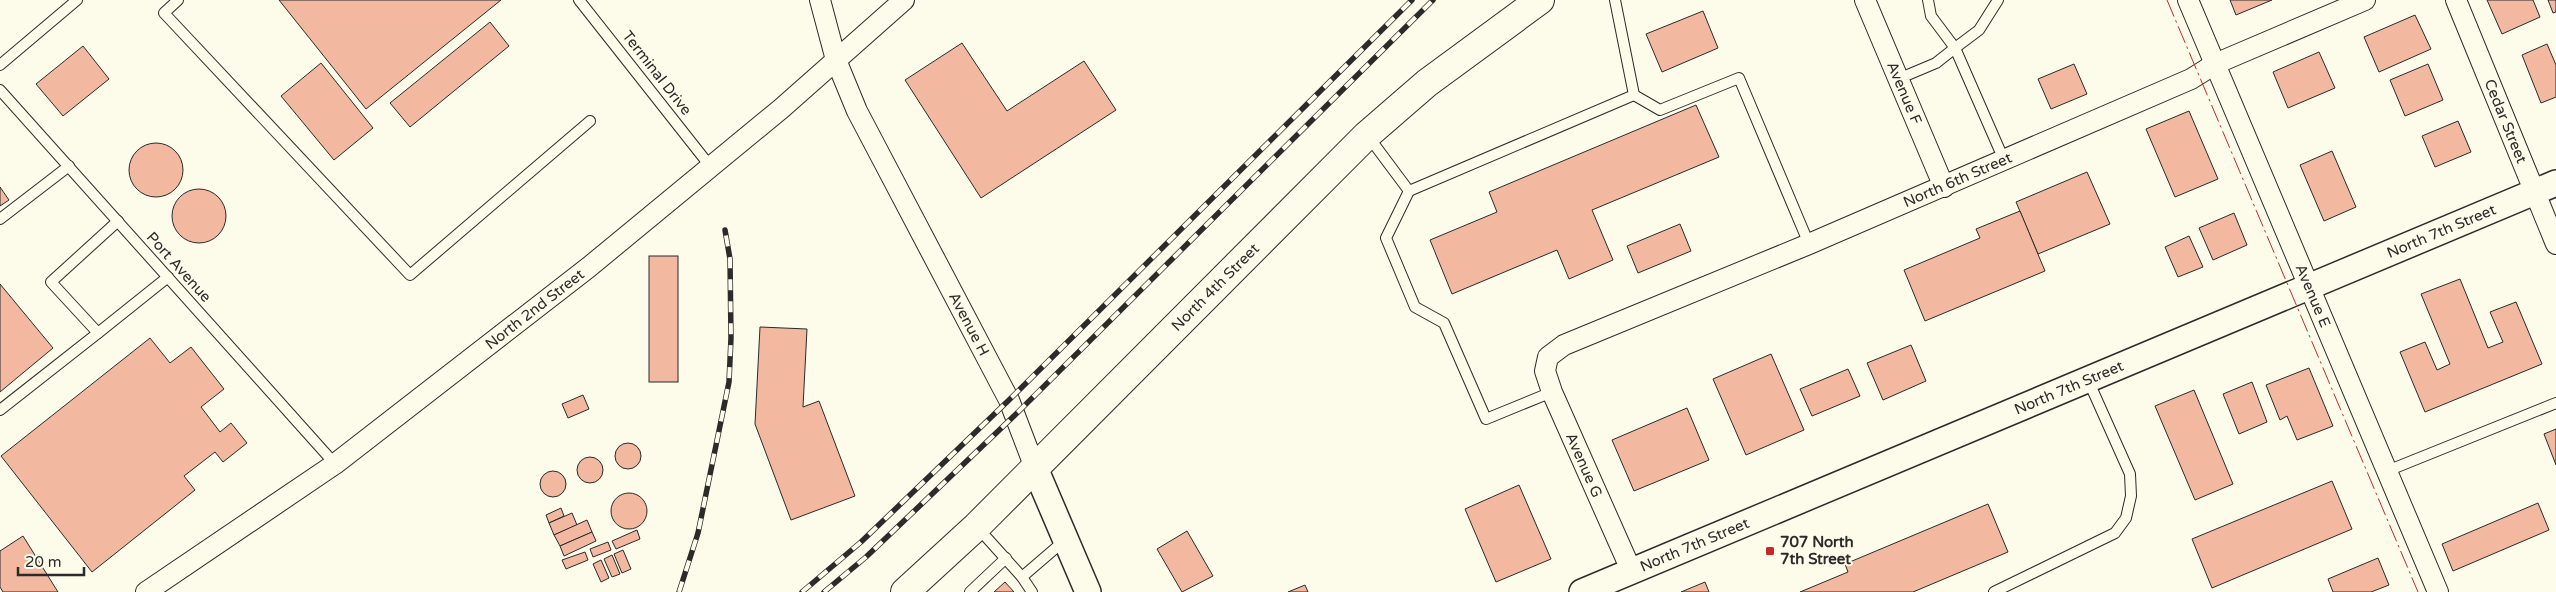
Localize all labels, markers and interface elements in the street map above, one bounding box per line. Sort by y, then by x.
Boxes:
street label: Terminal Drive [618,27,696,119]
street label: Avenue F [1883,59,1926,127]
street label: Cedar Street [2480,77,2531,166]
street label: North 6th Street [1900,148,2015,211]
street label: North 7th Street [2384,200,2499,262]
street label: Port Avenue [143,228,215,306]
street label: North 4th Street [1168,239,1263,335]
street label: Avenue E [2292,261,2334,330]
street label: North 2nd Street [482,265,588,353]
street label: Avenue H [945,289,993,359]
street label: North 7th Street [2012,357,2126,418]
street label: Avenue G [1562,430,1606,500]
street label: North 7th Street [1637,514,1752,576]
place label: 707 North 7th Street [1780,533,1854,568]
scale bar [18,544,84,576]
marker: 707 North 7th Street [1764,545,1776,557]
text: 20 m [25,553,62,571]

